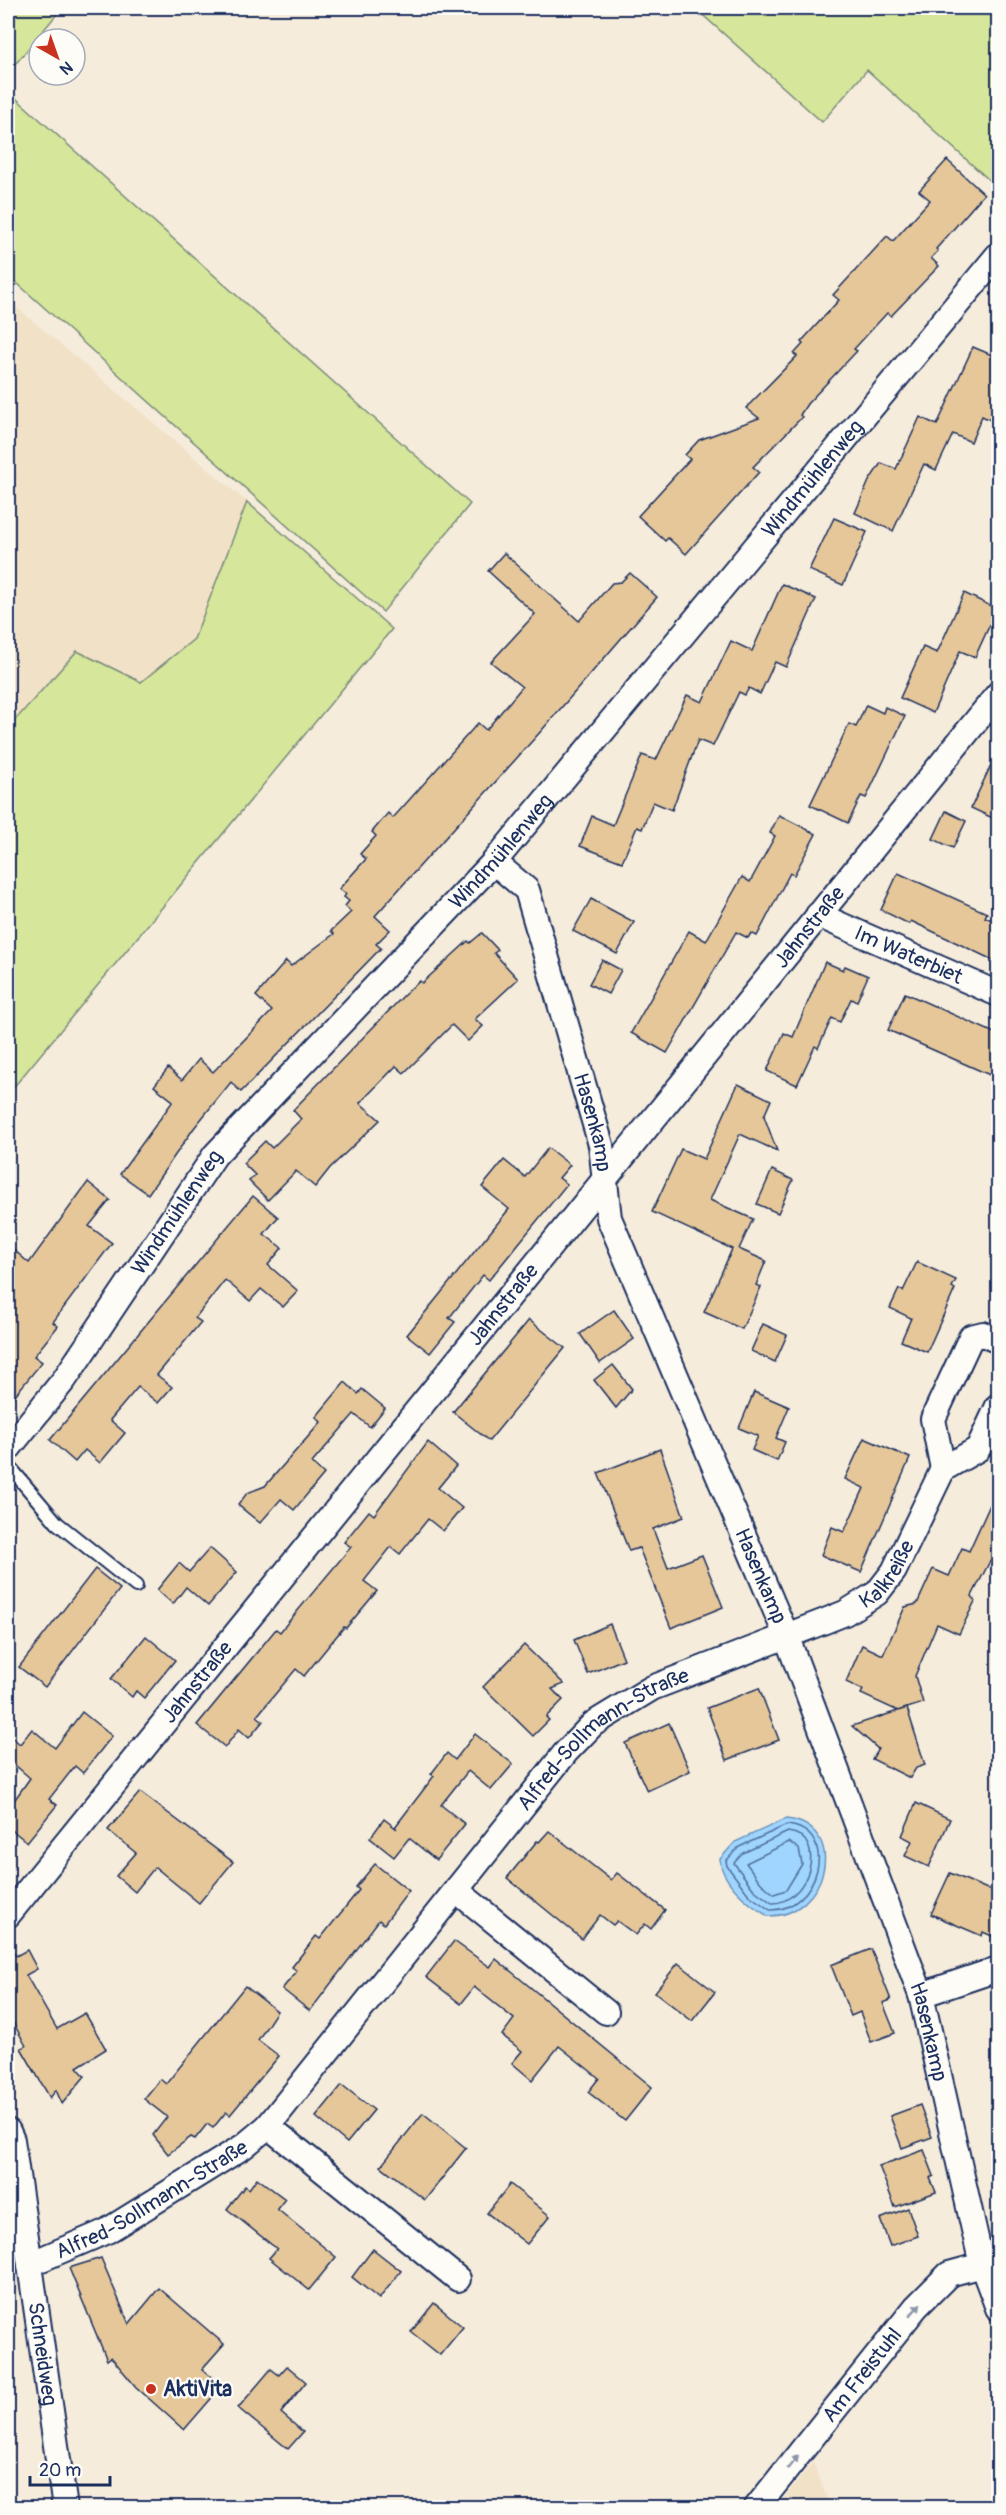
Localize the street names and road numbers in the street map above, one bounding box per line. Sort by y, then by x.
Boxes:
street label: Windmühlenweg [756,414,870,543]
street label: Windmühlenweg [443,788,559,915]
street label: Jahnstraße [768,880,851,974]
street label: Im Waterbiet [850,920,967,991]
street label: Hasenkamp [567,1070,617,1173]
street label: Windmühlenweg [125,1145,229,1280]
street label: Jahnstraße [462,1258,545,1351]
street label: Hasenkamp [728,1524,793,1628]
street label: Kalkreiße [854,1535,921,1615]
street label: Jahnstraße [156,1635,239,1729]
street label: Alfred-Sollmann-Straße [511,1662,693,1816]
street label: Hasenkamp [903,1978,953,2084]
street label: Alfred-Sollmann-Straße [52,2134,254,2265]
street label: Schneidweg [22,2301,63,2408]
street label: Am Freistuhl [816,2322,908,2428]

